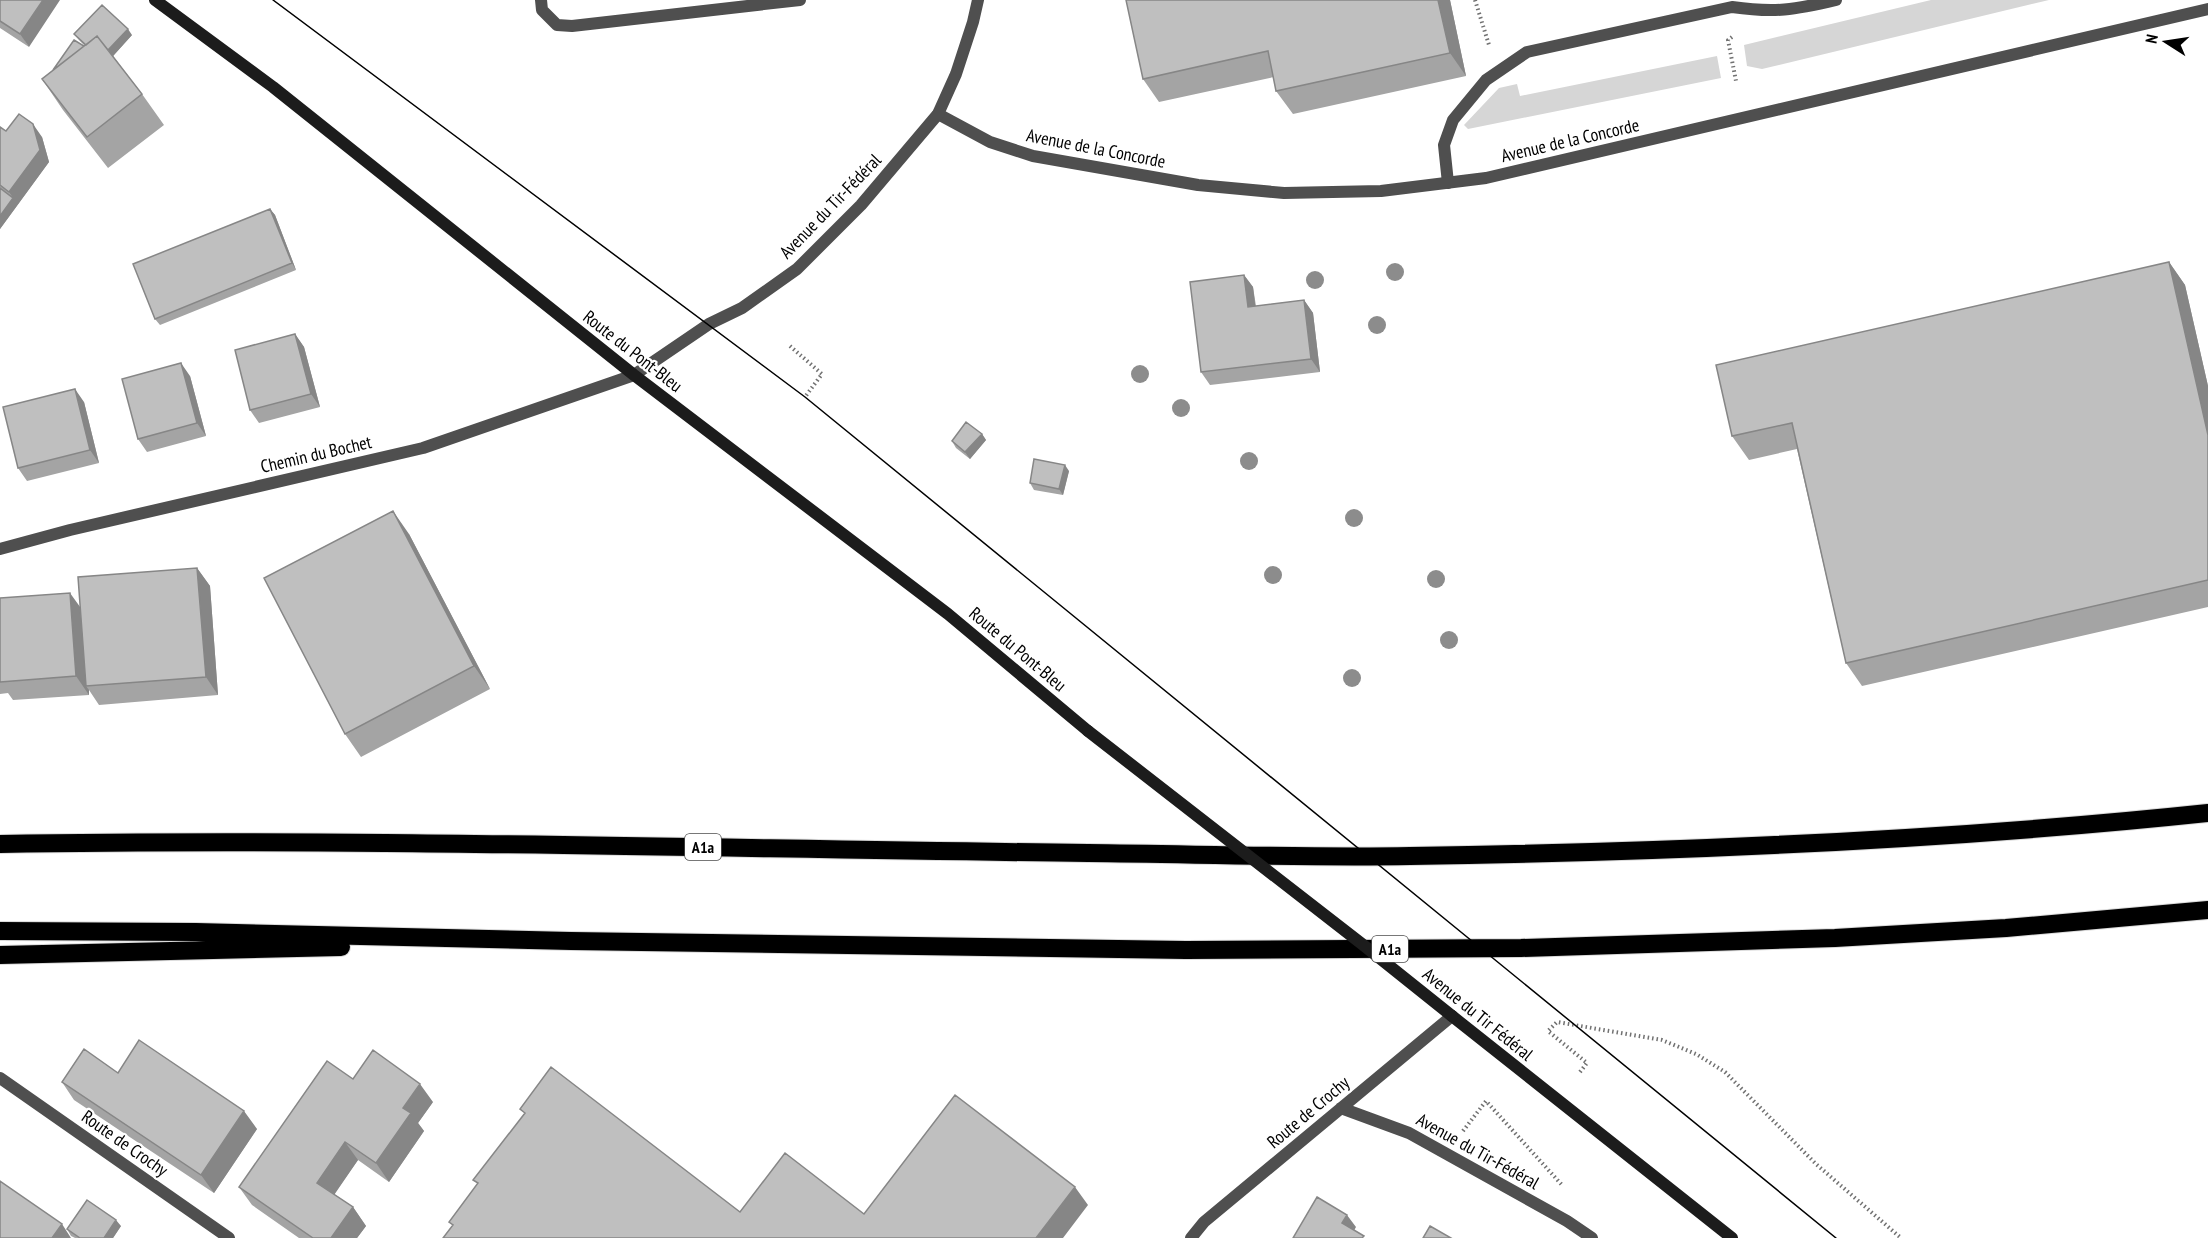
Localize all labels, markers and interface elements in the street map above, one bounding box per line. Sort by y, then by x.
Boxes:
north arrow [2136,12,2196,72]
text: N [2141,33,2162,45]
street label: Avenue de la Concorde [1499,113,1641,167]
street label: Avenue de la Concorde [1025,123,1167,173]
street label: Avenue du Tir-Fédéral [774,148,886,263]
street label: Route du Pont-Bleu [579,305,687,397]
street label: Chemin du Bochet [258,430,374,478]
street label: Route du Pont-Bleu [965,602,1071,696]
road number: A1a [685,834,721,860]
road number: A1a [1372,936,1408,962]
street label: Avenue du Tir Fédéral [1418,962,1538,1066]
street label: Route de Crochy [1262,1071,1354,1153]
street label: Route de Crochy [77,1105,173,1181]
street label: Avenue du Tir-Fédéral [1413,1108,1544,1195]

